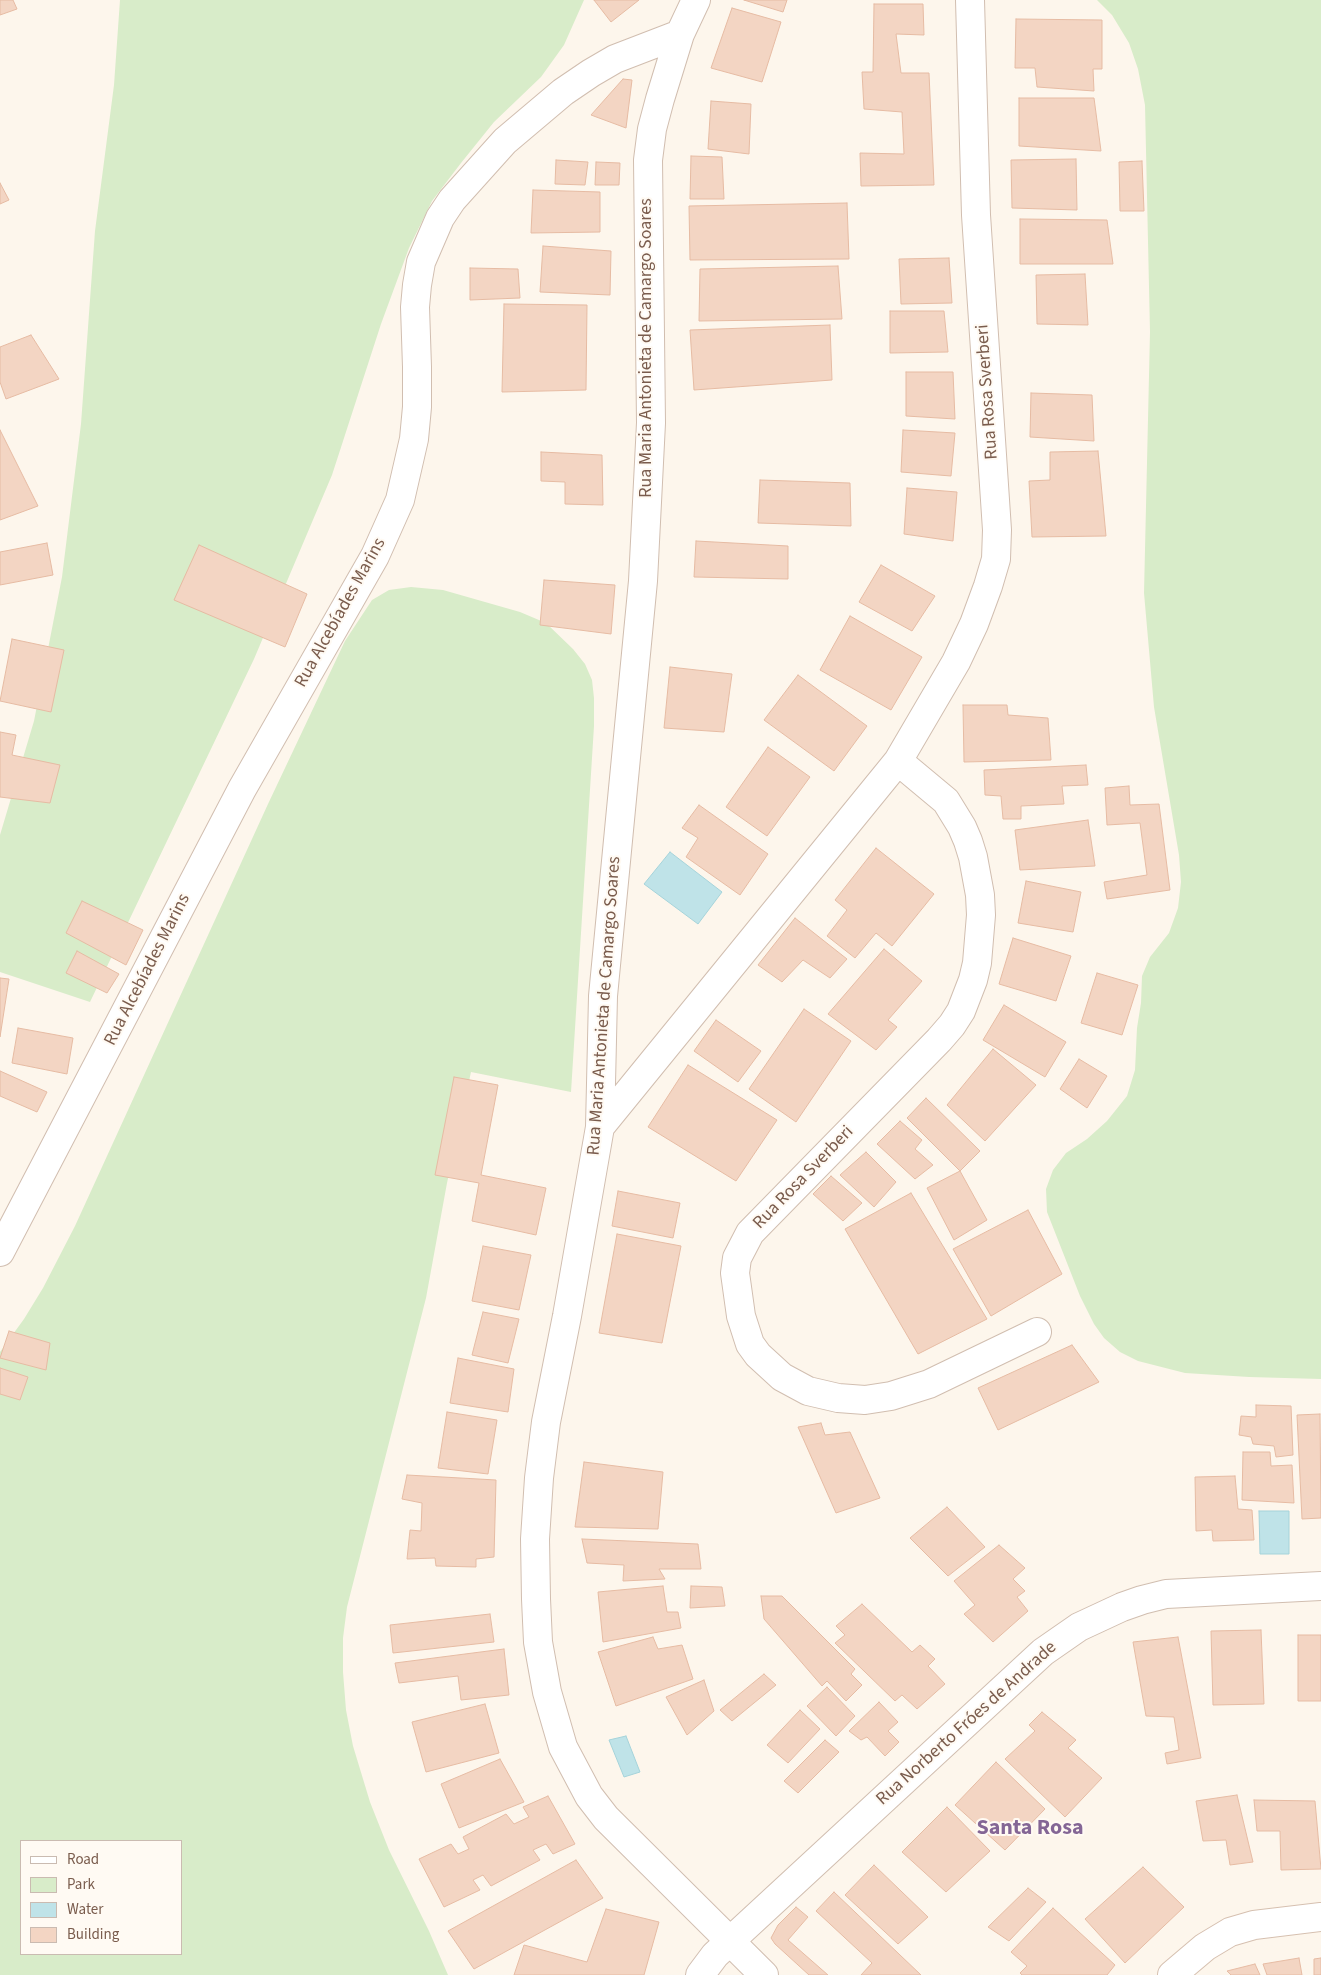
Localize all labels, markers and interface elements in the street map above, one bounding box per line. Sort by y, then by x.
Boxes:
street label: Rua Maria Antonieta de Camargo Soares [636,198,658,498]
street label: Rua Rosa Sverberi [973,324,1003,460]
street label: Rua Alcebíades Marins [291,534,391,692]
street label: Rua Maria Antonieta de Camargo Soares [584,856,626,1156]
street label: Rua Alcebíades Marins [100,890,196,1050]
street label: Rua Rosa Sverberi [749,1122,859,1234]
street label: Rua Norberto Fróes de Andrade [872,1637,1062,1811]
district label: Santa Rosa [976,1816,1084,1842]
legend [20,1840,182,1955]
text: Road [67,1849,99,1870]
text: Park [67,1874,95,1895]
text: Water [67,1899,103,1920]
text: Building [67,1924,119,1945]

